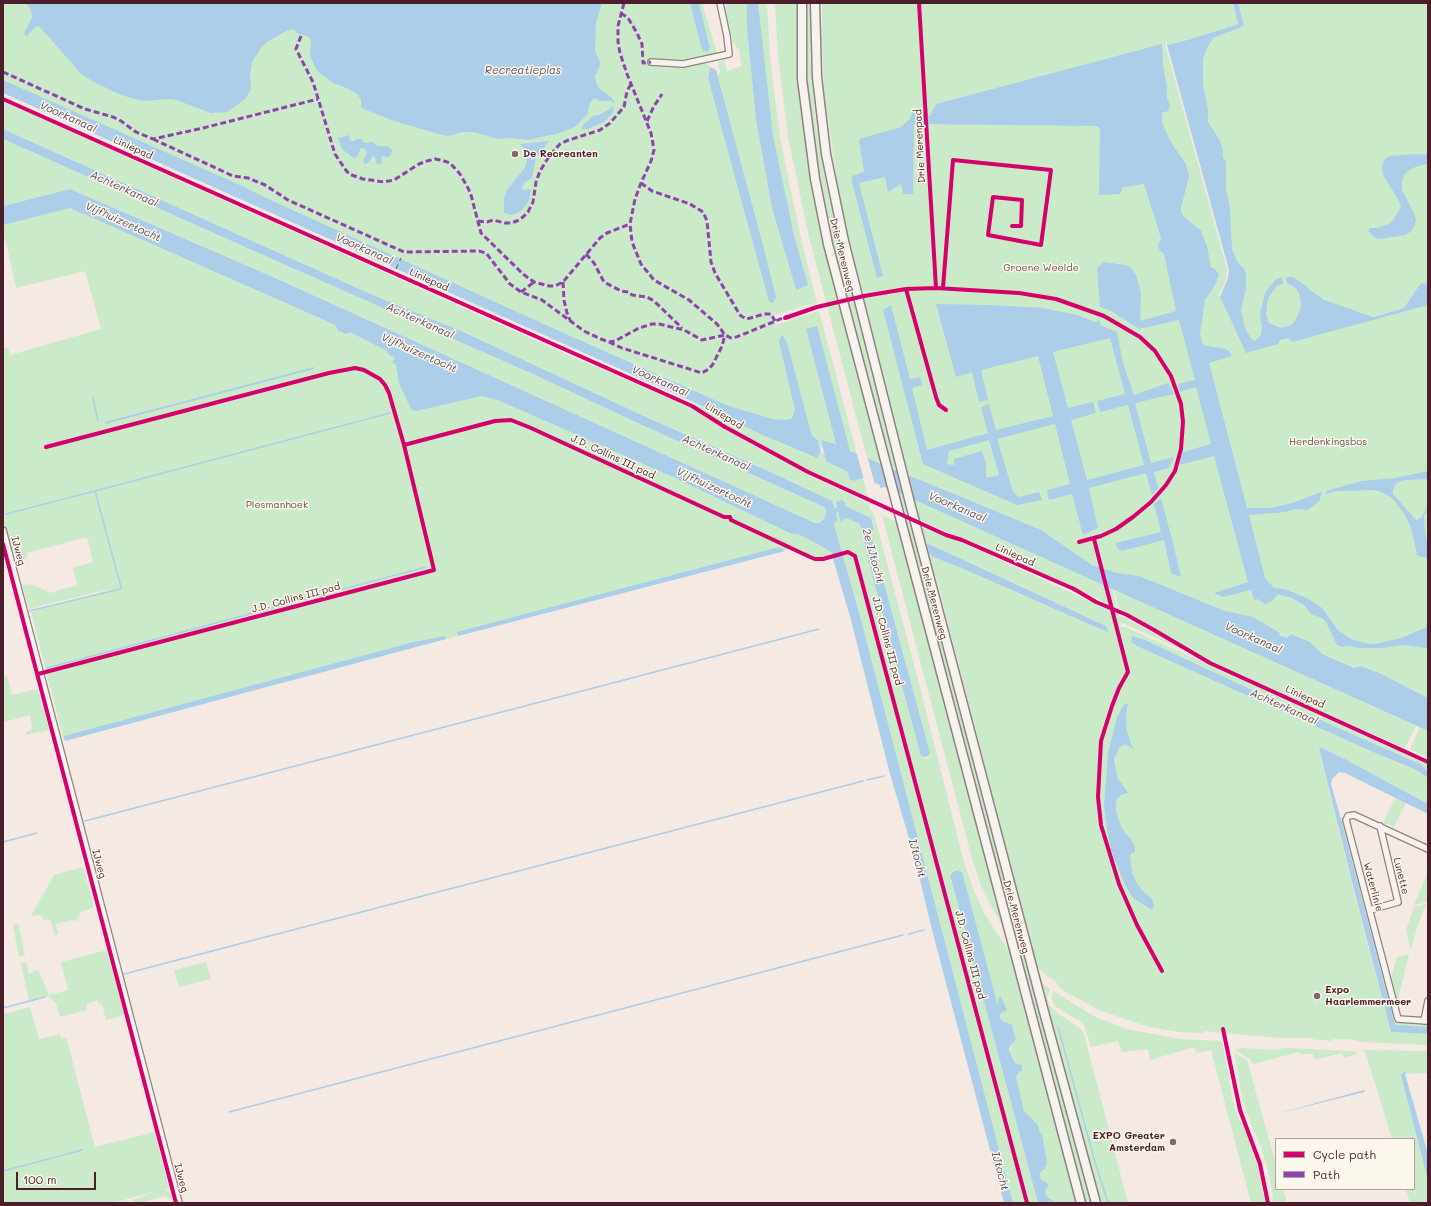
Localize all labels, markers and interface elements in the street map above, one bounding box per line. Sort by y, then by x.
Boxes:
water label: Recreatieplas [485,64,561,78]
water label: Voorkanaal [37,99,99,135]
street label: Drie Merenpad [912,109,928,183]
street label: Liniepad [111,134,155,162]
place label: De Recreanten [523,148,598,160]
marker: De Recreanten [510,149,520,159]
water label: Achterkanaal [88,168,160,210]
water label: Vijfhuizertocht [83,199,163,245]
street label: Drie Merenweg [827,217,857,293]
water label: Voorkanaal [333,231,395,267]
park label: Groene Weelde [1003,262,1079,274]
street label: Liniepad [407,266,451,294]
water label: Achterkanaal [384,300,456,342]
water label: Vijfhuizertocht [379,330,459,376]
water label: Voorkanaal [629,363,691,399]
street label: Liniepad [703,400,745,432]
street label: J.D. Collins III pad [569,432,657,482]
water label: Achterkanaal [680,432,752,474]
park label: Herdenkingsbos [1289,436,1367,448]
water label: Vijfhuizertocht [674,465,754,511]
water label: Voorkanaal [926,489,988,525]
park label: Plesmanhoek [246,499,308,511]
water label: 2e IJtocht [859,527,887,585]
street label: IJweg [8,535,28,567]
street label: Liniepad [993,541,1037,569]
street label: Drie Merenweg [918,565,950,641]
street label: J.D. Collins III pad [250,580,342,616]
street label: J.D. Collins III pad [869,595,905,687]
water label: Voorkanaal [1222,620,1284,656]
street label: Liniepad [1283,683,1327,711]
water label: Achterkanaal [1248,686,1320,728]
water label: IJtocht [905,837,929,879]
street label: IJweg [89,848,109,880]
street label: Lunette [1391,856,1411,896]
street label: Waterlinie [1361,861,1385,913]
street label: Drie Merenweg [1000,879,1032,955]
street label: J.D. Collins III pad [952,909,988,1001]
place label: Expo Haarlemmermeer [1325,984,1411,1008]
marker: Expo Haarlemmermeer [1312,991,1322,1001]
place label: EXPO Greater Amsterdam [1093,1130,1165,1154]
marker: EXPO Greater Amsterdam [1168,1137,1178,1147]
legend [1275,1138,1415,1190]
text: Cycle path [1313,1146,1376,1162]
water label: IJtocht [988,1150,1012,1192]
street label: IJweg [171,1162,191,1194]
scale bar [18,1164,98,1190]
text: Path [1313,1166,1340,1182]
text: 100 m [23,1171,57,1187]

